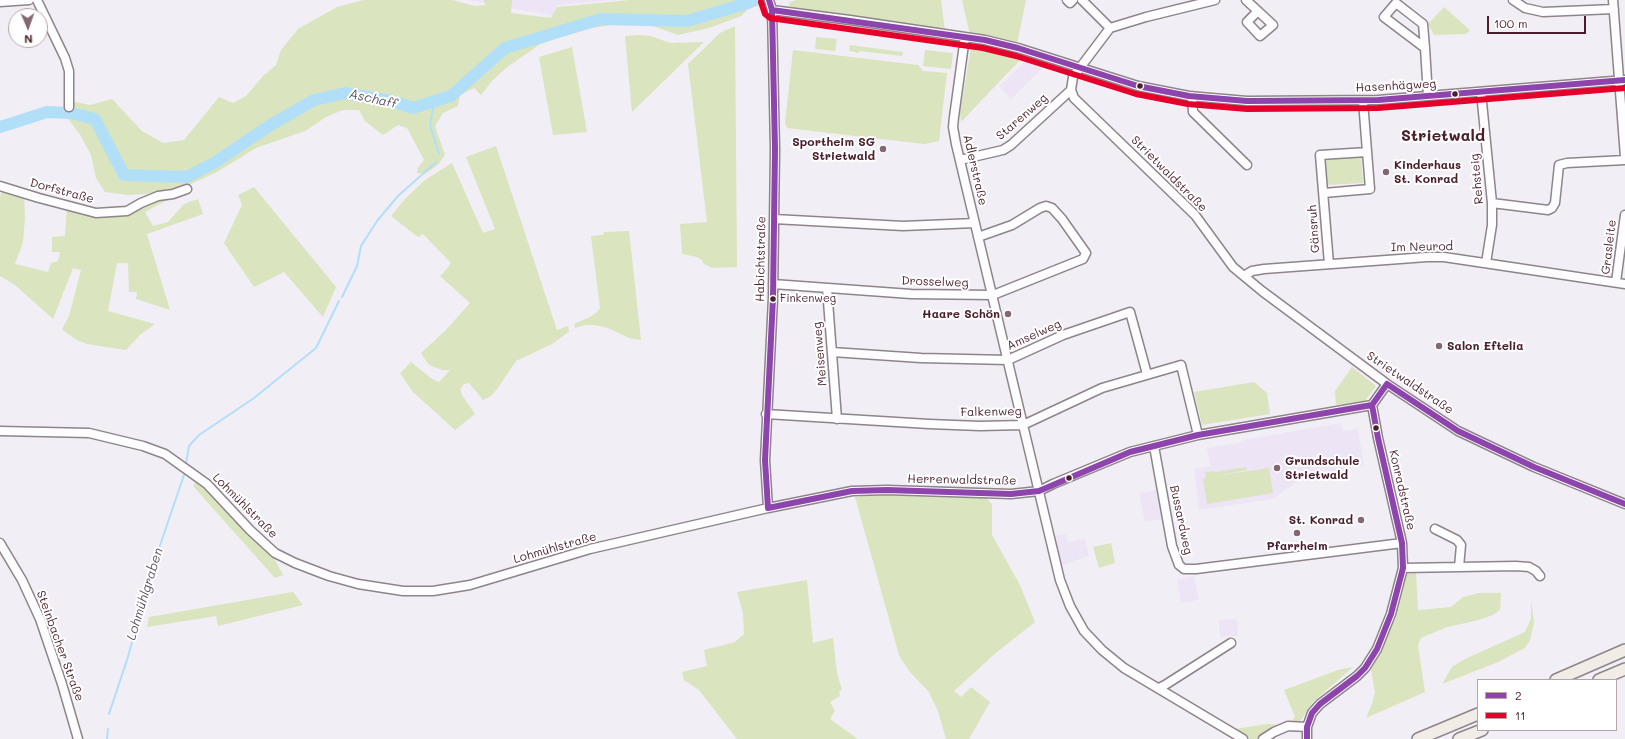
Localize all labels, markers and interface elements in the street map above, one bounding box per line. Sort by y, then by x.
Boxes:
north arrow [8,8,48,48]
scale bar [1489,8,1588,34]
text: 100 m [1494,15,1528,31]
text: N [24,32,33,47]
street label: Hasenhägweg [1355,77,1437,95]
unlabelled marker [1135,81,1145,91]
water label: Aschaff [348,86,398,112]
unlabelled marker [1450,89,1460,99]
street label: Starenweg [993,91,1051,143]
district label: Strietwald [1401,126,1485,146]
street label: Adlerstraße [960,133,990,207]
street label: Strietwaldstraße [1128,133,1210,215]
place label: Sportheim SG Strietwald [792,135,875,163]
marker: Sportheim SG Strietwald [878,144,888,154]
street label: Rehsteig [1468,153,1486,205]
place label: Kinderhaus St. Konrad [1394,158,1461,186]
marker: Kinderhaus St. Konrad [1381,167,1391,177]
street label: Dorfstraße [28,176,96,206]
street label: Gänsruh [1305,204,1323,254]
street label: Habichtstraße [753,216,769,302]
street label: Grasleite [1598,219,1620,275]
street label: Im Neurod [1391,239,1453,255]
street label: Drosselweg [901,274,969,290]
place label: Finkenweg [780,292,836,306]
marker: Finkenweg [768,294,778,304]
place label: Haare Schön [922,307,1000,321]
marker: Haare Schön [1003,309,1013,319]
street label: Amselweg [1005,317,1063,353]
street label: Meisenweg [810,321,830,387]
place label: Salon Eftelia [1447,339,1524,353]
marker: Salon Eftelia [1434,341,1444,351]
street label: Strietwaldstraße [1364,349,1456,417]
street label: Falkenweg [960,404,1022,420]
unlabelled marker [1371,423,1381,433]
street label: Konradstraße [1386,449,1418,531]
place label: Grundschule Strietwald [1285,454,1359,482]
marker: Grundschule Strietwald [1272,463,1282,473]
street label: Lohmühlstraße [210,471,280,541]
street label: Herrenwaldstraße [907,472,1017,488]
unlabelled marker [1064,473,1074,483]
street label: Bussardweg [1167,484,1195,556]
place label: St. Konrad [1289,513,1353,527]
marker: St. Konrad [1356,515,1366,525]
marker: Pfarrheim [1292,528,1302,538]
street label: Lohmühlstraße [512,529,598,567]
place label: Pfarrheim [1267,539,1327,553]
water label: Lohmühlgraben [124,546,166,642]
street label: Steinbacher Straße [33,589,87,703]
legend [1477,679,1617,731]
text: 2 [1515,687,1522,703]
text: 11 [1515,707,1526,723]

